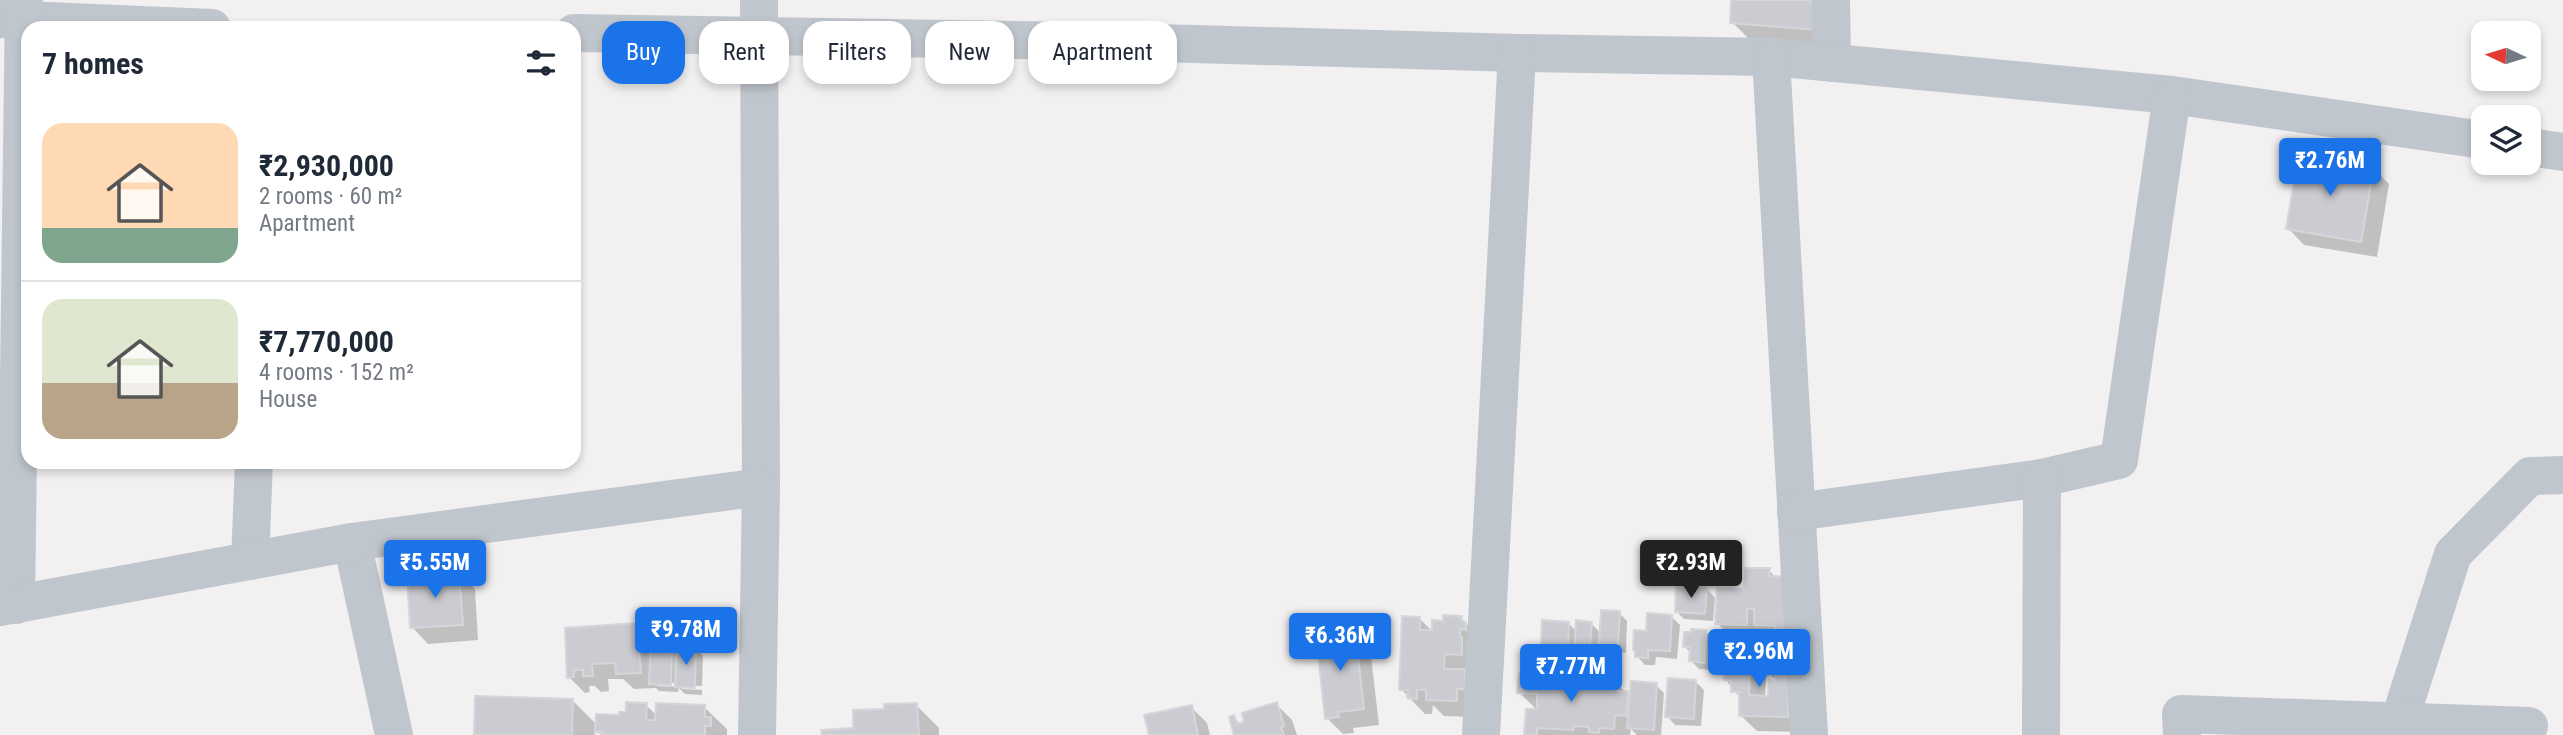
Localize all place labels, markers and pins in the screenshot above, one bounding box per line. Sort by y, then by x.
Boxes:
pin: ₹2.76M [2273,138,2387,198]
pin: ₹5.55M [378,540,492,600]
pin: ₹2.93M [1634,540,1748,600]
pin: ₹9.78M [629,608,743,667]
pin: ₹6.36M [1283,614,1397,673]
pin: ₹2.96M [1702,630,1816,689]
pin: ₹7.77M [1514,644,1628,704]

